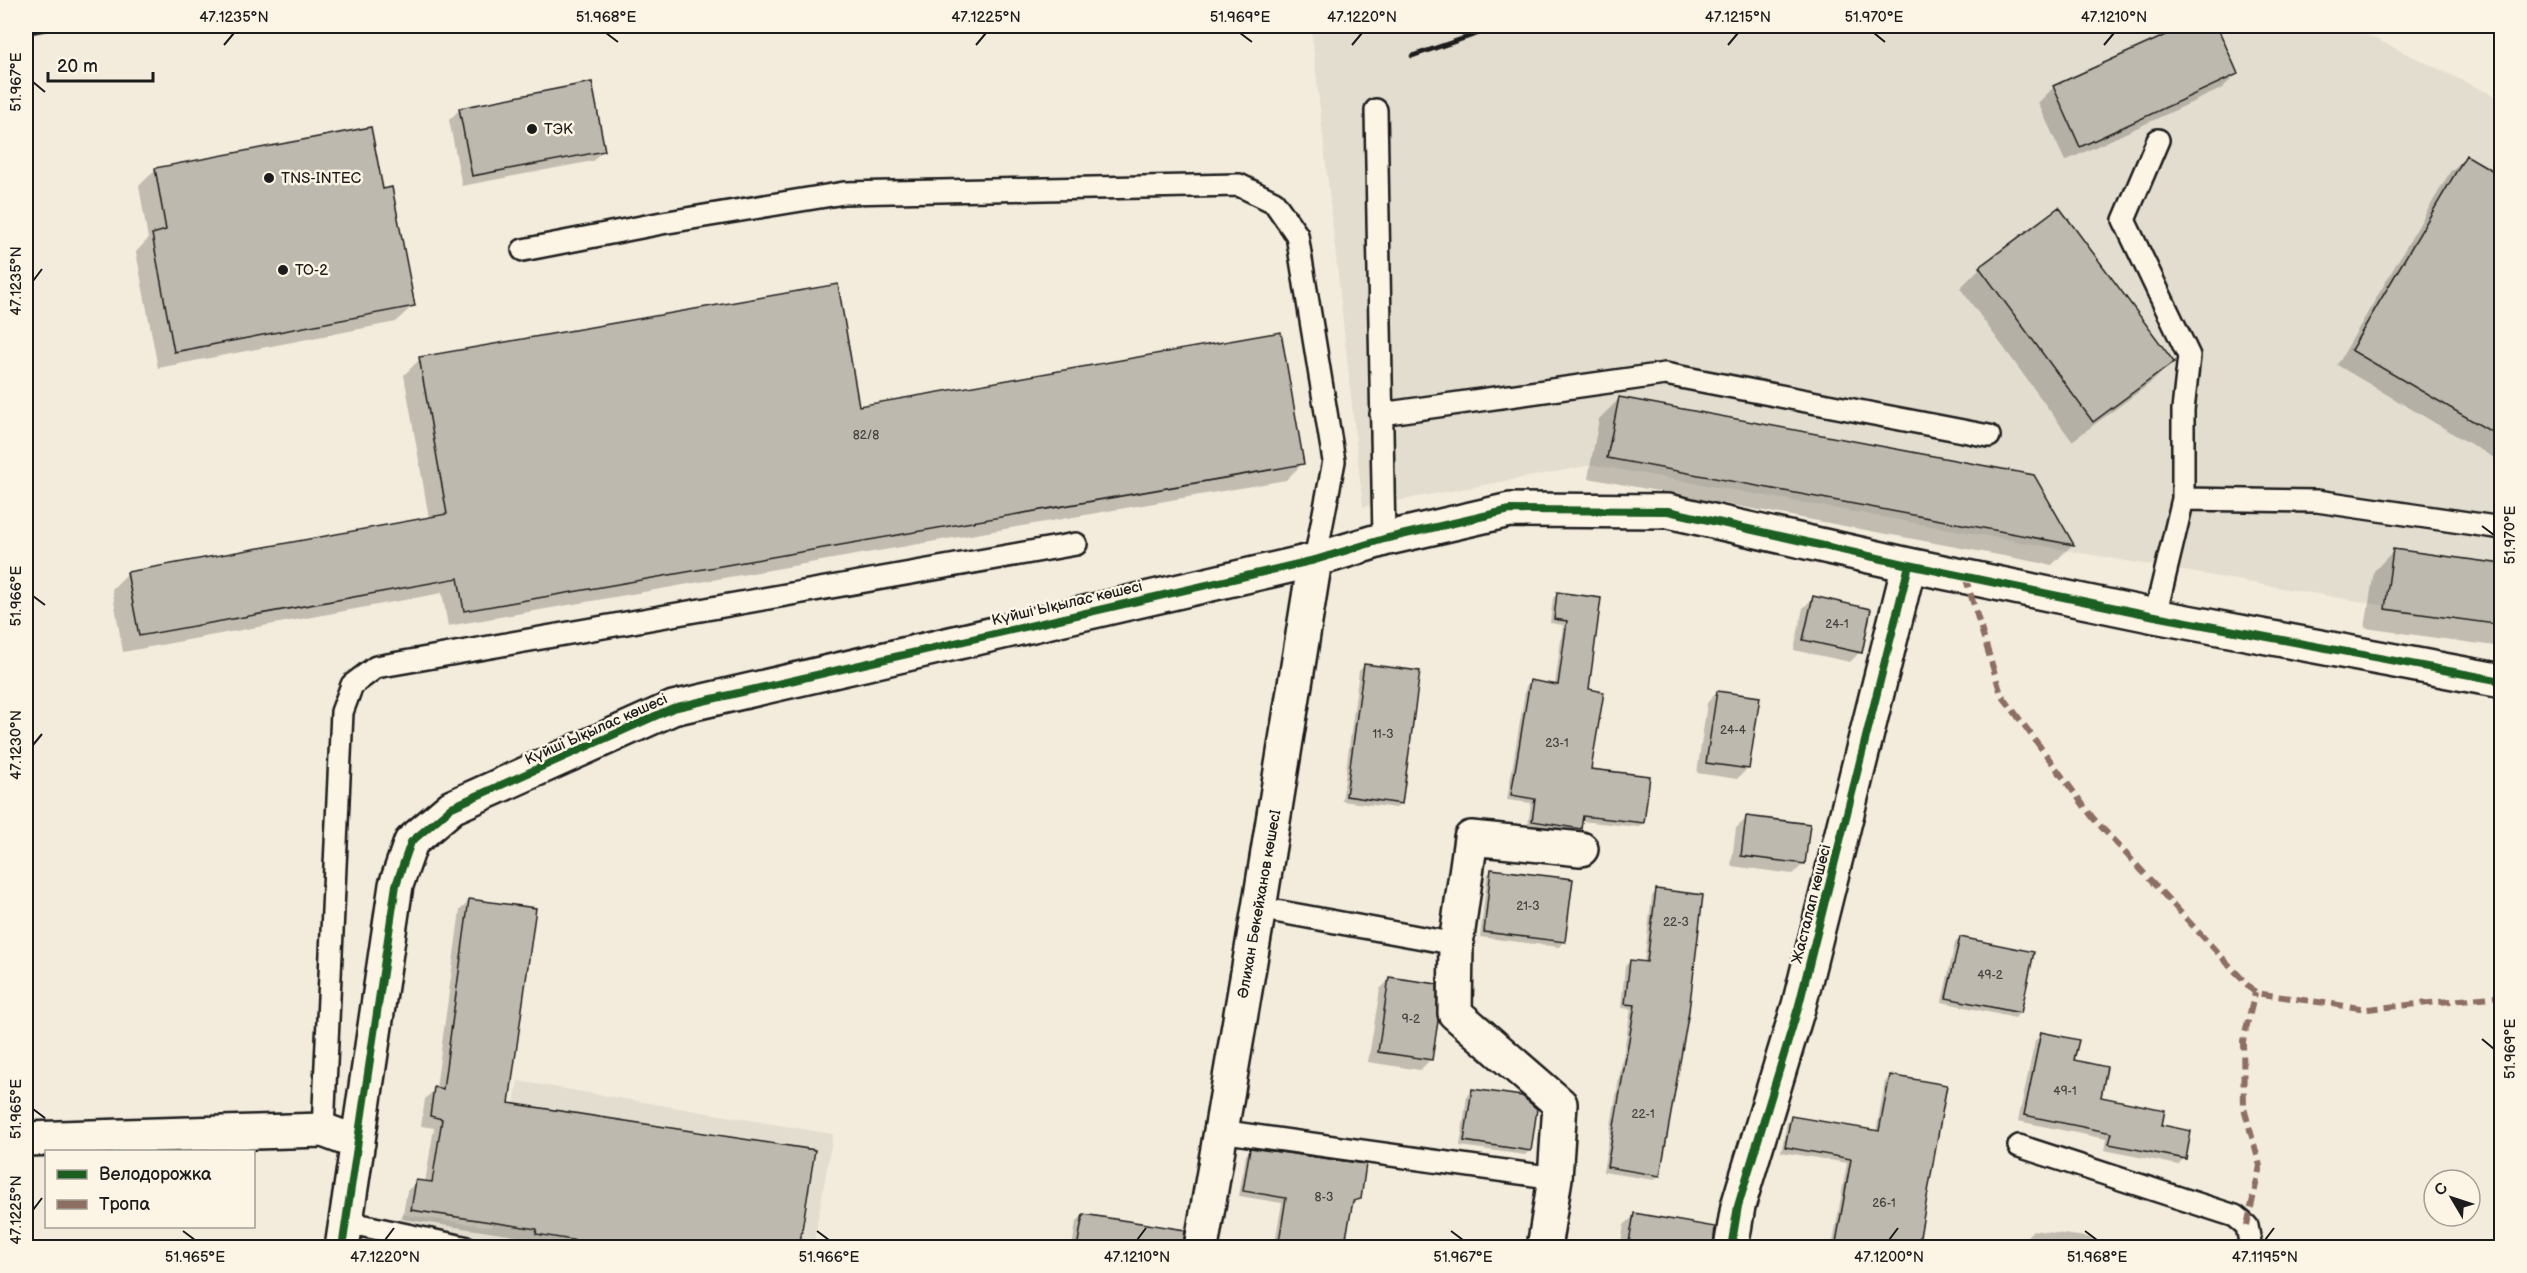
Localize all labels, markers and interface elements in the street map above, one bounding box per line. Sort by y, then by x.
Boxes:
text: 47.1235°N [199,8,269,27]
text: 51.968°E [576,8,636,27]
text: 47.1225°N [951,8,1021,27]
text: 51.969°E [1210,8,1270,27]
text: 47.1220°N [1327,8,1397,27]
text: 47.1215°N [1705,8,1771,27]
text: 51.970°E [1845,8,1904,27]
text: 47.1210°N [2081,8,2147,27]
scale bar [48,45,153,83]
text: 51.967°E [7,52,26,112]
text: 20 m [57,56,98,77]
place label: ТЭК [544,120,573,139]
marker: ТЭК [525,122,539,136]
place label: TNS-INTEC [281,169,361,188]
marker: TNS-INTEC [262,171,276,185]
text: 47.1235°N [7,246,26,316]
place label: ТО-2 [295,261,328,280]
marker: ТО-2 [276,263,290,277]
house number: 82/8 [853,428,879,443]
text: 51.970°E [2501,505,2520,564]
text: 51.966°E [7,565,26,626]
street label: Күйші Ықылас көшесі [990,577,1144,630]
house number: 24-1 [1825,617,1849,632]
street label: Күйші Ықылас көшесі [522,689,670,769]
text: 47.1230°N [7,710,26,780]
house number: 24-4 [1720,723,1747,738]
house number: 11-3 [1372,727,1394,742]
house number: 23-1 [1545,736,1569,751]
street label: Әлихан Бөкейханов көшесI [1234,808,1286,1000]
street label: Жасталап көшесі [1788,843,1835,966]
house number: 21-3 [1516,899,1540,914]
house number: 22-3 [1663,915,1689,930]
house number: 49-2 [1977,968,2003,983]
house number: 9-2 [1402,1012,1420,1027]
text: 51.969°E [2501,1019,2520,1079]
text: 51.965°E [7,1079,26,1139]
house number: 49-1 [2053,1084,2077,1099]
house number: 22-1 [1631,1107,1655,1122]
legend [45,1150,255,1228]
text: Велодорожка [99,1164,212,1185]
north arrow [2422,1168,2482,1228]
text: 47.1225°N [7,1175,26,1245]
text: С [2431,1179,2452,1200]
house number: 8-3 [1315,1190,1333,1205]
text: Тропа [99,1194,150,1215]
house number: 26-1 [1872,1196,1896,1211]
text: 51.965°E [165,1248,225,1267]
text: 47.1220°N [350,1248,420,1267]
text: 51.966°E [799,1248,860,1267]
text: 47.1210°N [1104,1248,1170,1267]
text: 51.967°E [1433,1248,1493,1267]
text: 47.1200°N [1854,1248,1924,1267]
text: 51.968°E [2067,1248,2127,1267]
text: 47.1195°N [2232,1248,2298,1267]

